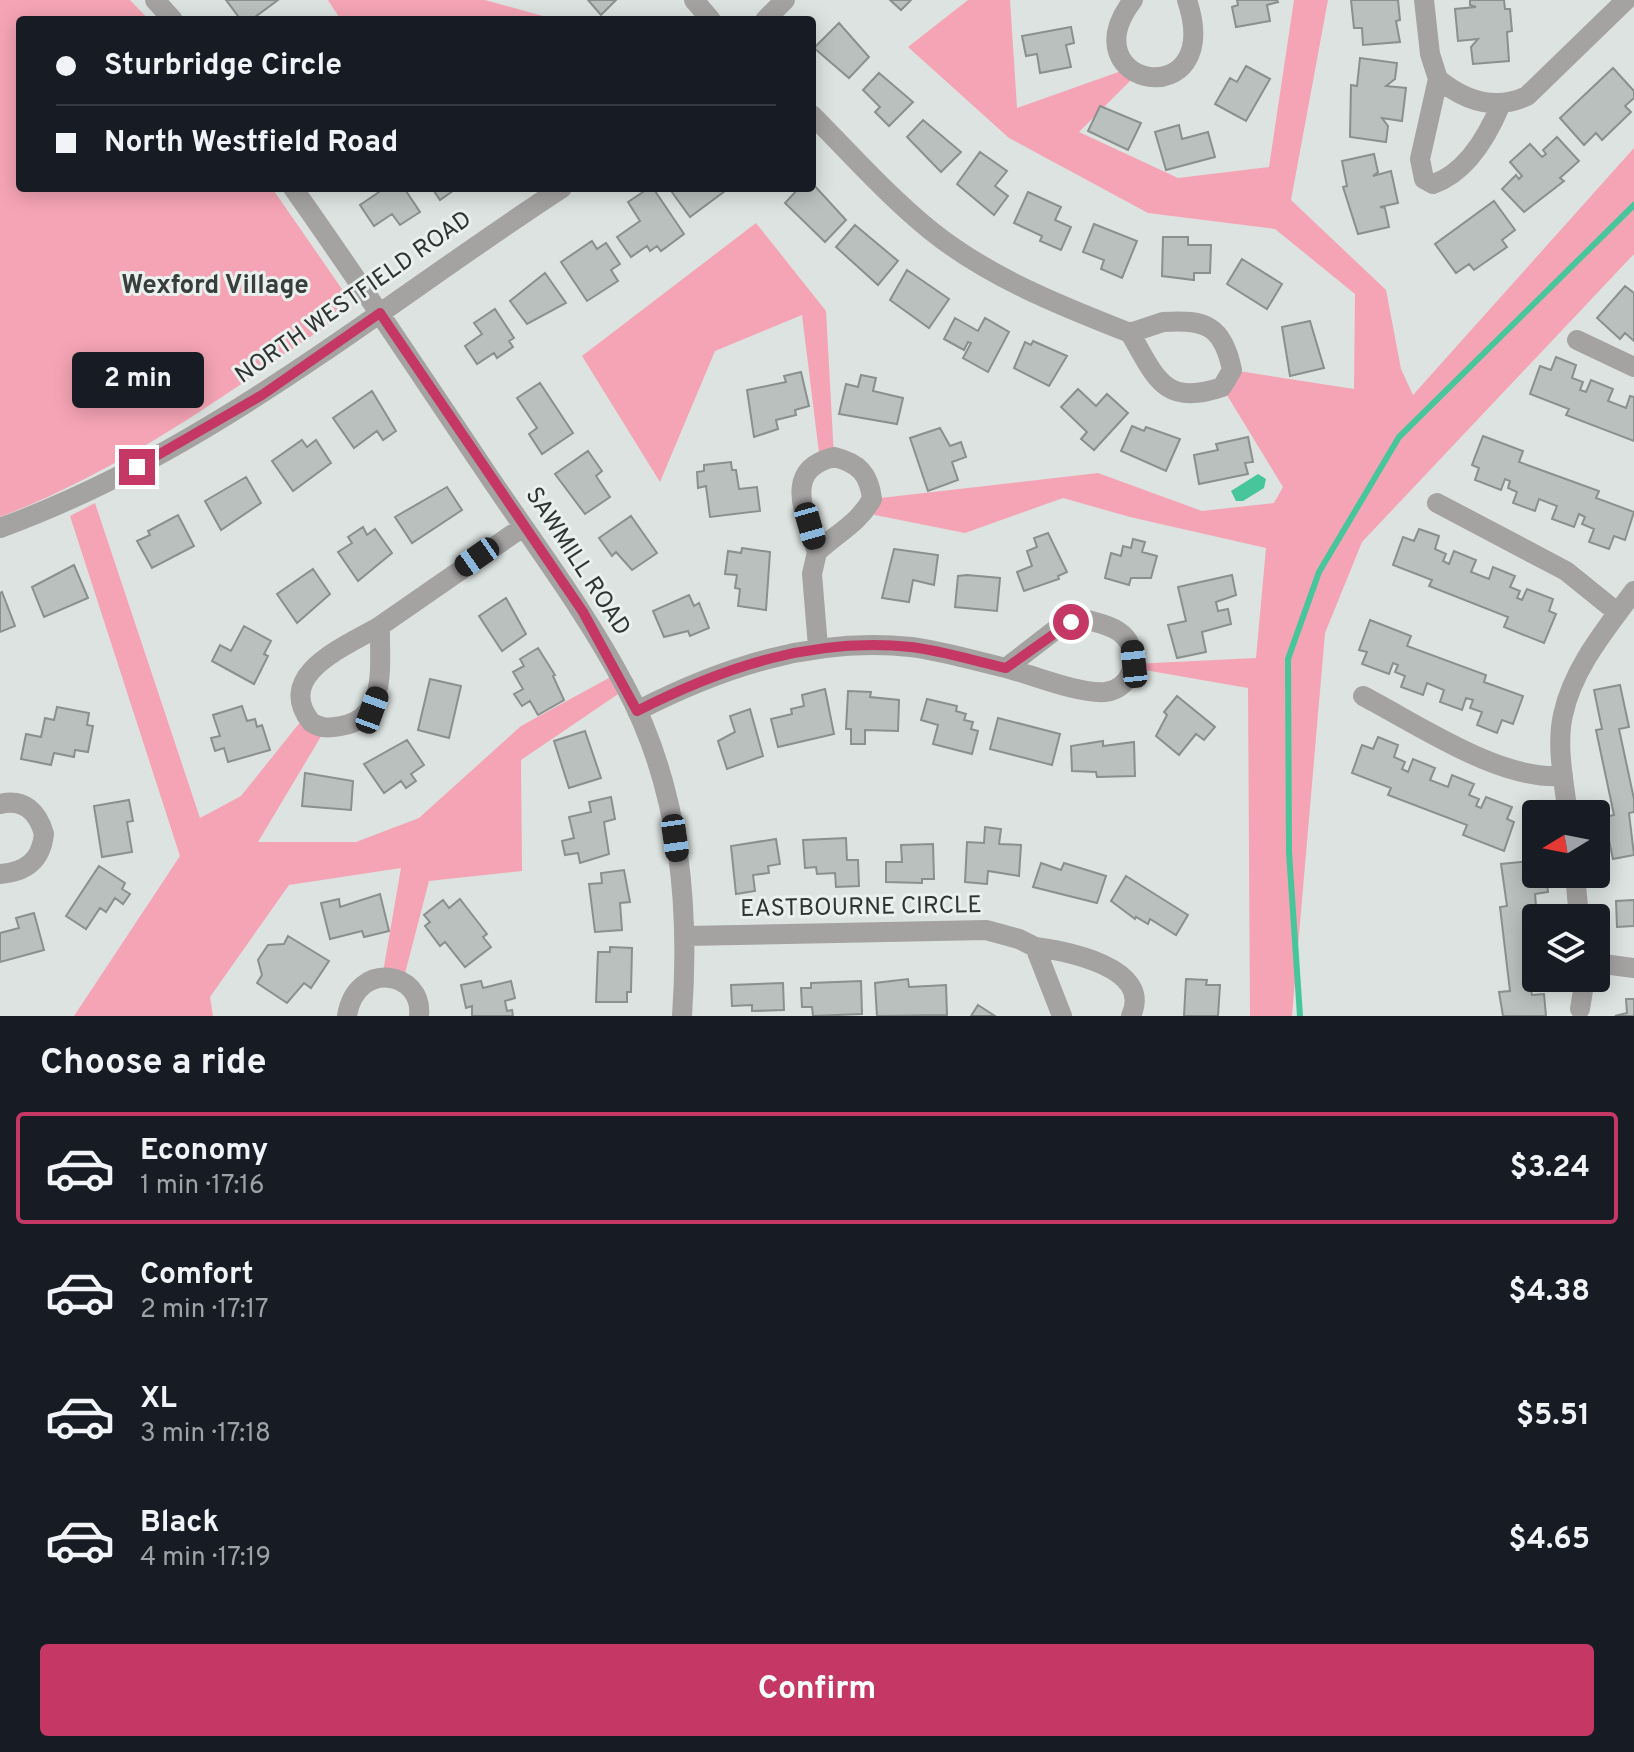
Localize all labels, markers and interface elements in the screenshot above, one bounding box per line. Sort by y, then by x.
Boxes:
text: Sturbridge Circle [104,48,342,85]
text: North Westfield Road [104,125,398,162]
street label: NORTH WESTFIELD ROAD [230,205,478,391]
district label: Wexford Village [121,270,309,303]
callout: 2 min [71,351,203,407]
text: 2 min [104,363,172,396]
route end [119,449,155,485]
street label: SAWMILL ROAD [518,482,636,642]
car [792,500,828,552]
car [450,533,504,581]
route start [1053,604,1089,640]
car [1120,639,1148,689]
car [353,683,391,737]
north arrow [1522,800,1610,888]
map controls [1522,800,1610,992]
car [660,813,690,863]
street label: EASTBOURNE CIRCLE [740,891,982,925]
button: layers [1522,904,1610,992]
text: Choose a ride [40,1041,266,1087]
icon: car [44,1132,116,1204]
text: Economy [140,1133,268,1170]
text: $3.24 [1510,1150,1590,1187]
text: 1 min · 17:16 [140,1170,265,1203]
icon: car [44,1256,116,1328]
text: Comfort [140,1257,253,1294]
text: $4.38 [1509,1274,1590,1311]
text: 2 min · 17:17 [140,1294,269,1327]
icon: car [44,1380,116,1452]
text: XL [140,1381,177,1418]
text: $5.51 [1516,1398,1590,1435]
text: 3 min · 17:18 [140,1418,271,1451]
icon: car [44,1504,116,1576]
text: Black [140,1505,219,1542]
text: $4.65 [1509,1522,1590,1559]
text: 4 min · 17:19 [140,1542,271,1575]
button: Confirm [40,1644,1594,1736]

